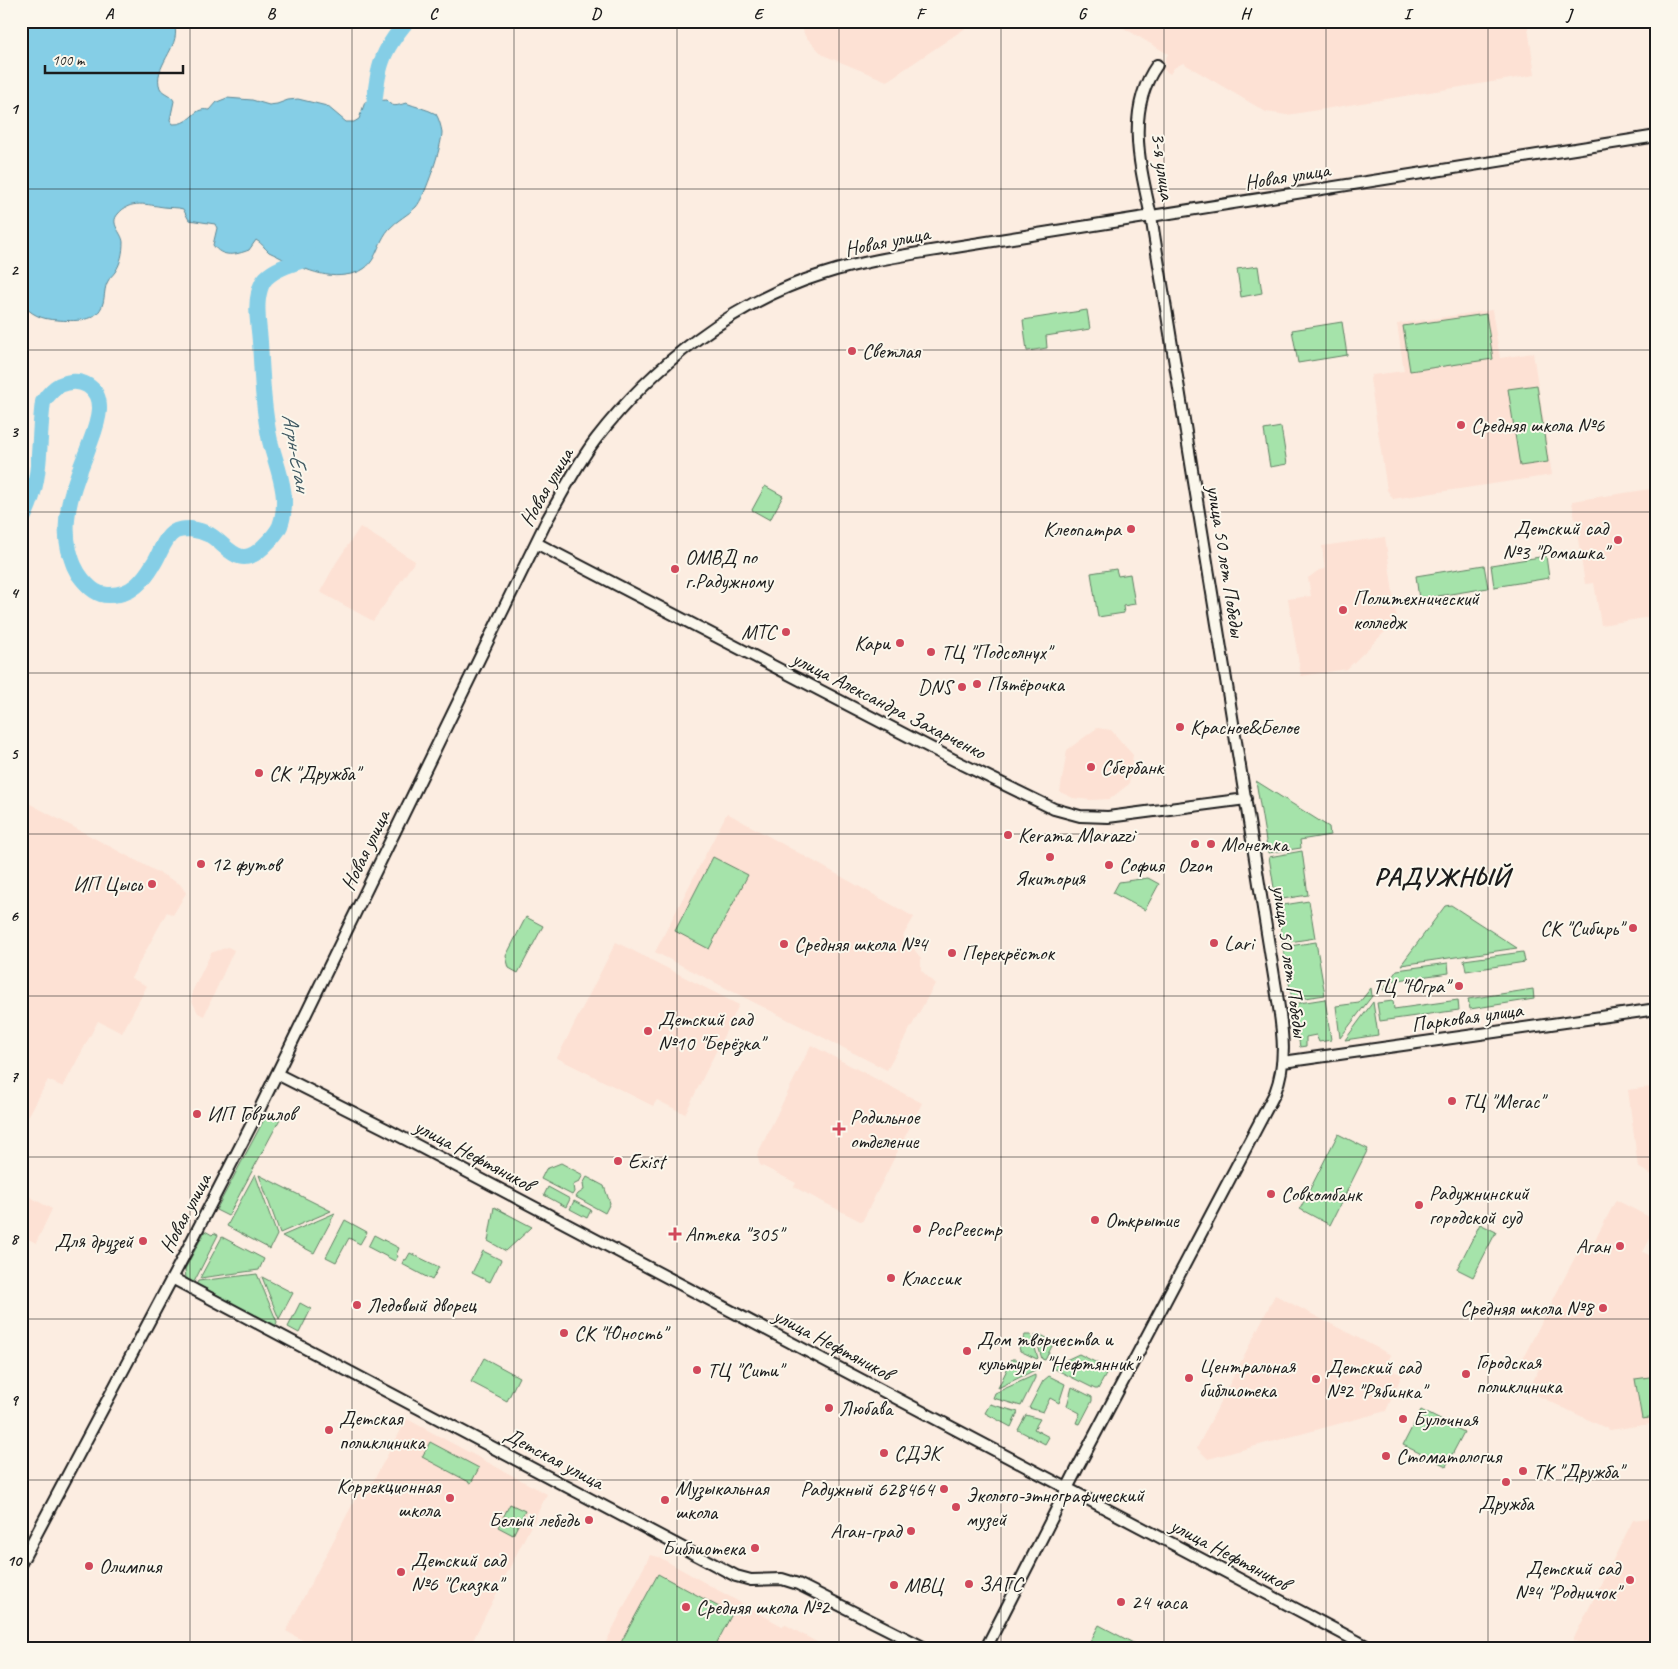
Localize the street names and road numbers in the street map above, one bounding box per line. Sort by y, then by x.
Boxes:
street label: 3-я улица [1145,130,1181,203]
street label: Новая улица [1243,156,1334,196]
street label: Новая улица [842,220,934,262]
street label: Новая улица [513,441,580,531]
street label: улица 50 лет Победы [1201,481,1251,641]
street label: улица Александра Захарченко [786,644,991,766]
street label: Новая улица [334,804,397,894]
street label: улица 50 лет Победы [1266,881,1314,1041]
street label: Парковая улица [1410,996,1526,1038]
street label: улица Нефтяников [408,1112,542,1199]
street label: Новая улица [153,1167,218,1257]
street label: улица Нефтяников [767,1301,901,1388]
street label: Детская улица [500,1421,610,1496]
street label: улица Нефтяников [1164,1511,1298,1598]

